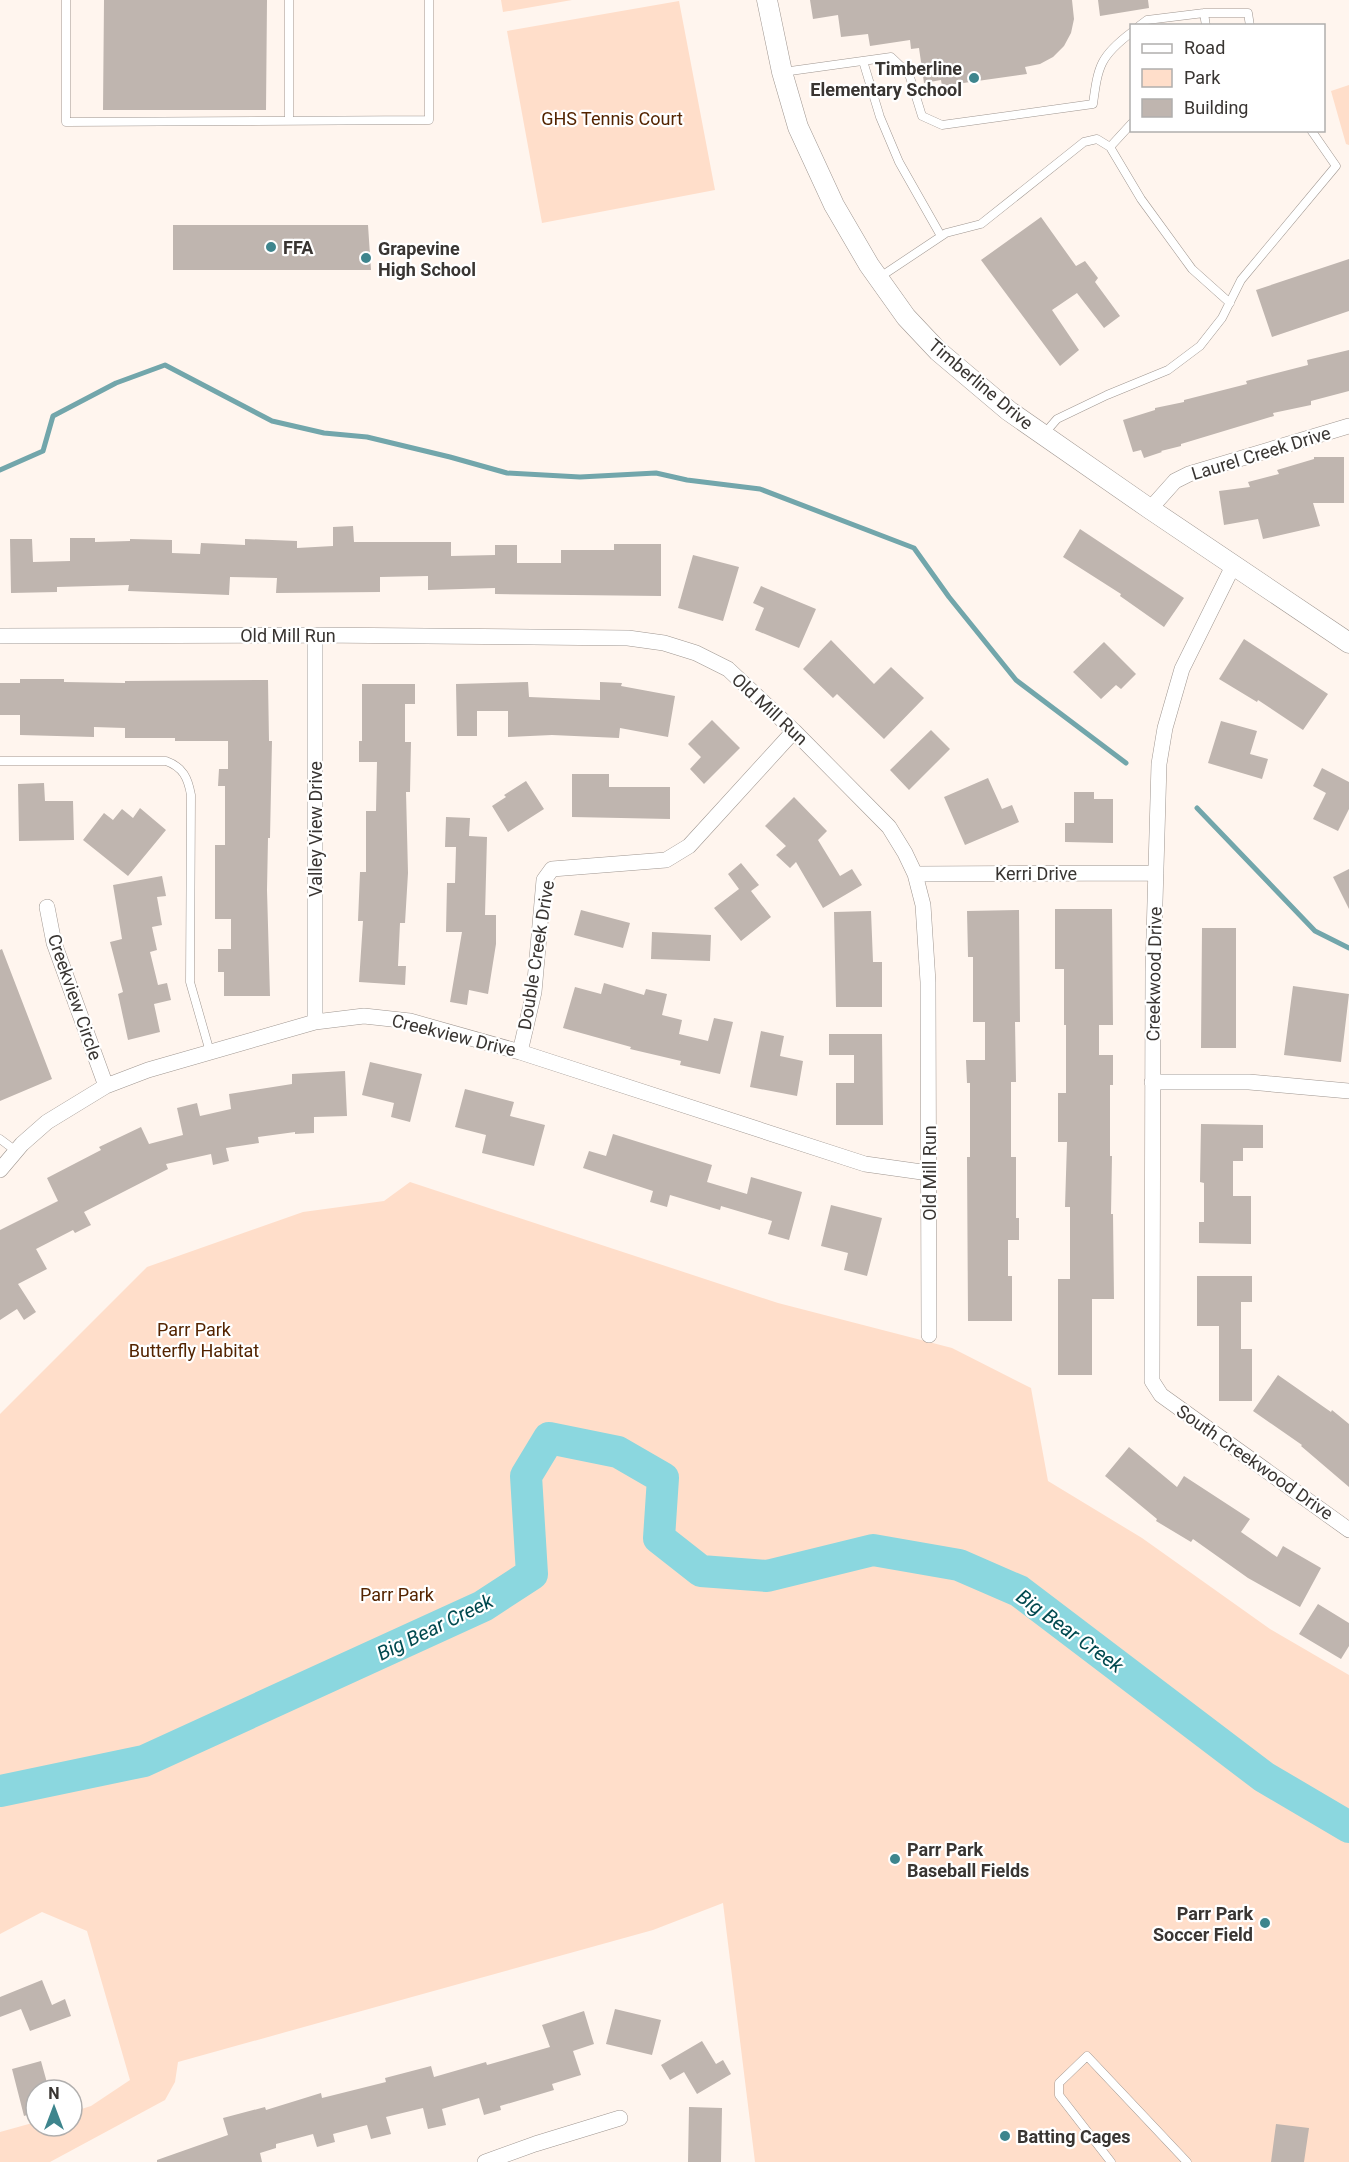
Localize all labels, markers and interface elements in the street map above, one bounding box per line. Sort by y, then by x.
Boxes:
legend [1130,24,1325,132]
text: Road [1184,37,1225,58]
place label: Timberline Elementary School [810,58,962,100]
text: Park [1184,67,1221,88]
marker: Timberline Elementary School [967,71,981,85]
text: Building [1184,97,1248,118]
park label: GHS Tennis Court [541,108,683,129]
place label: FFA [283,237,314,258]
place label: Grapevine High School [378,238,476,280]
marker: FFA [264,240,278,254]
marker: Grapevine High School [359,251,373,265]
street label: Timberline Drive [925,334,1037,434]
street label: Laurel Creek Drive [1189,422,1333,484]
street label: Old Mill Run [240,625,336,646]
street label: Old Mill Run [728,669,812,749]
street label: Valley View Drive [305,761,326,897]
street label: Kerri Drive [995,863,1077,884]
street label: Double Creek Drive [514,879,558,1031]
street label: Creekwood Drive [1142,906,1166,1042]
street label: Creekview Circle [44,931,106,1063]
street label: Creekview Drive [390,1009,518,1061]
street label: Old Mill Run [919,1125,940,1221]
park label: Parr Park Butterfly Habitat [129,1319,259,1361]
street label: South Creekwood Drive [1173,1400,1337,1524]
park label: Parr Park [360,1584,435,1605]
water label: Big Bear Creek [1012,1584,1129,1679]
water label: Big Bear Creek [373,1588,498,1666]
place label: Parr Park Baseball Fields [907,1839,1029,1881]
marker: Parr Park Baseball Fields [888,1852,902,1866]
place label: Parr Park Soccer Field [1153,1903,1253,1945]
marker: Parr Park Soccer Field [1258,1916,1272,1930]
north arrow [24,2078,84,2138]
text: N [48,2084,60,2103]
place label: Batting Cages [1017,2126,1131,2147]
marker: Batting Cages [998,2129,1012,2143]

